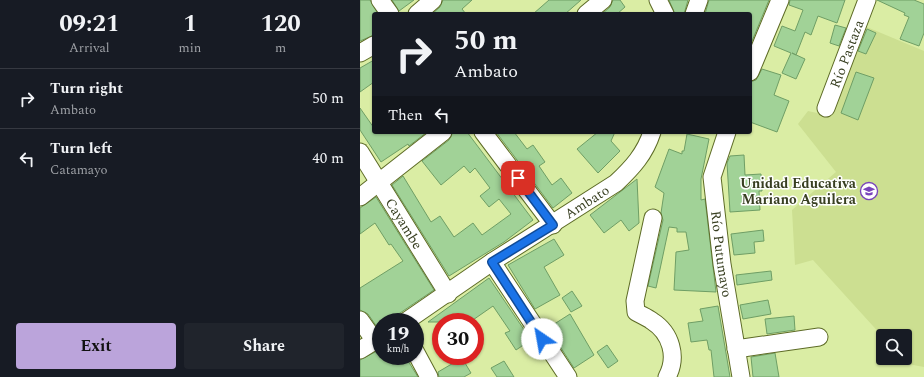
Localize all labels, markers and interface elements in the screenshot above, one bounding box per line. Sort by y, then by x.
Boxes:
text: 09:21 [59,6,119,42]
text: 1 [183,6,197,42]
text: 120 [260,6,301,42]
street label: Río Pastaza [824,17,869,91]
text: 50 m [454,19,518,62]
icon: right [388,28,440,80]
text: Arrival [69,38,110,58]
text: min [179,38,201,58]
text: m [275,38,286,58]
text: Ambato [454,58,518,85]
text: Turn right [50,77,123,100]
text: 50 m [312,87,344,110]
icon: right [16,88,38,110]
text: Ambato [50,100,96,120]
text: Then [388,104,423,127]
icon: left [431,104,453,126]
text: Turn left [50,137,112,160]
text: 40 m [312,147,344,170]
icon: left [16,148,38,170]
text: Catamayo [50,160,107,180]
pin [501,161,535,195]
icon: arrive [507,167,529,189]
place label: Unidad Educativa Mariano Aguilera [740,173,857,210]
street label: Ambato [560,179,613,224]
school or university icon: Unidad Educativa Mariano Aguilera [859,181,879,201]
street label: Cayambe [380,194,428,253]
street label: Río Putumayo [705,209,738,299]
speed limit sign: 30 [432,313,484,365]
position arrow [521,318,563,360]
text: 19 [387,319,409,349]
button: Exit [16,323,176,369]
button: Share [184,323,344,369]
map controls [876,329,912,365]
button: search [876,329,912,365]
text: km/h [387,341,409,357]

